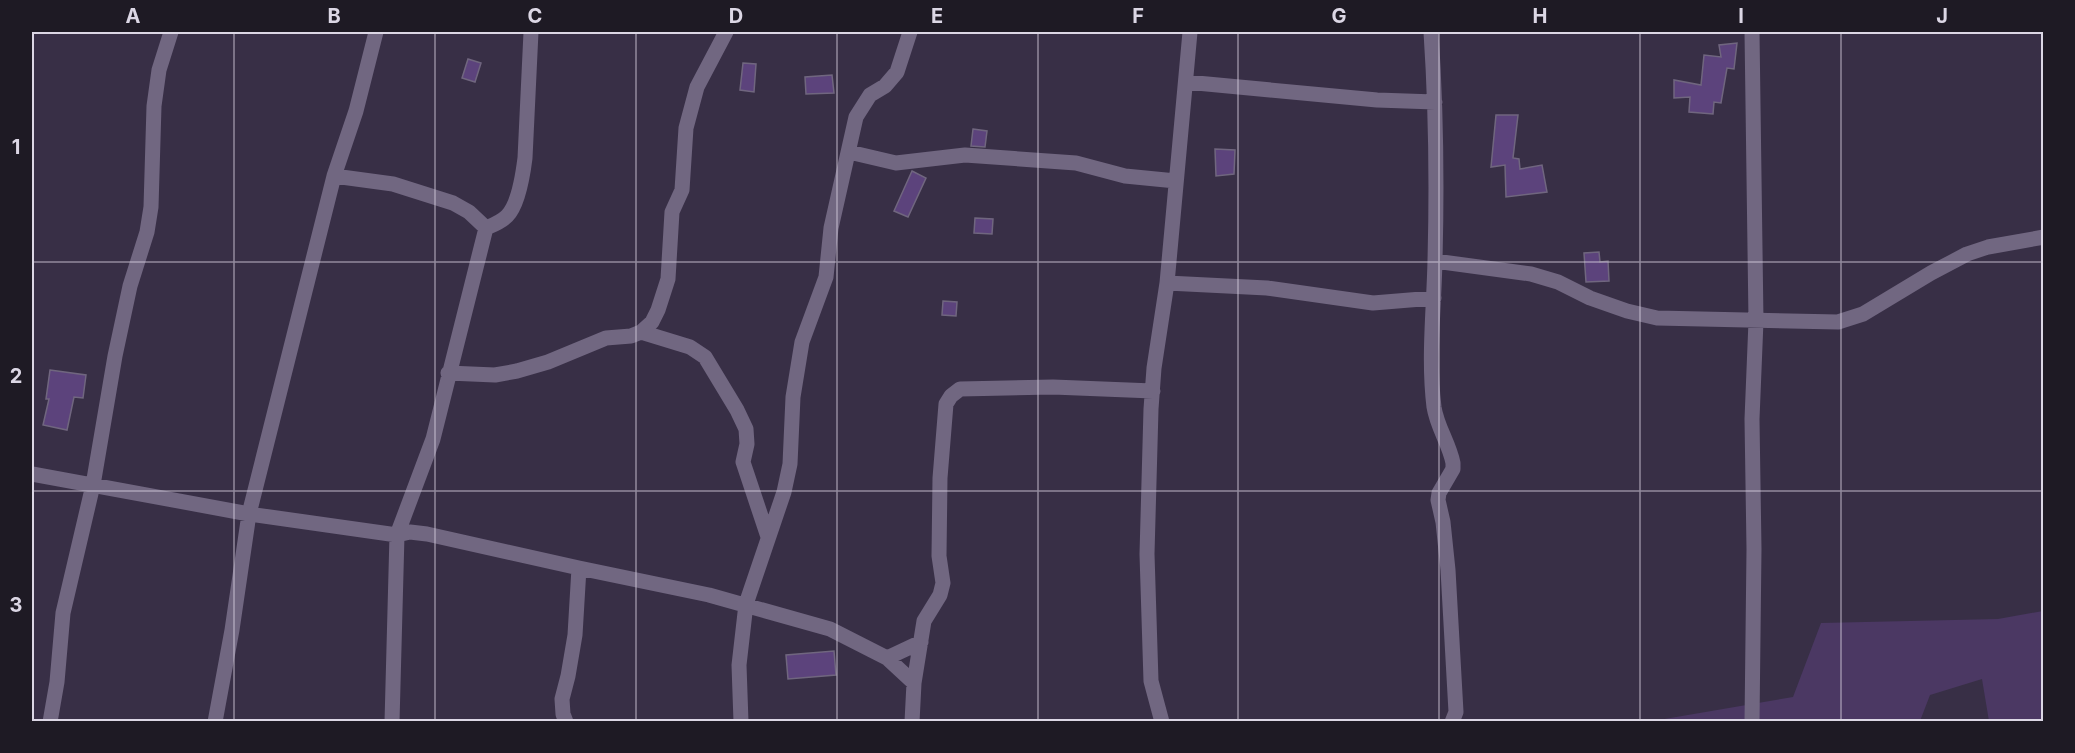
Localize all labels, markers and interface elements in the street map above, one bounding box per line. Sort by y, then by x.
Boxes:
text: A [126,4,141,28]
text: B [327,4,341,28]
text: C [528,4,542,28]
text: D [729,4,743,28]
text: E [931,4,943,28]
text: F [1132,4,1144,28]
text: G [1331,4,1347,28]
text: H [1533,4,1547,28]
text: I [1738,4,1744,28]
text: J [1936,4,1948,28]
text: 1 [12,135,20,159]
text: 2 [10,364,22,388]
text: 3 [10,593,22,617]

